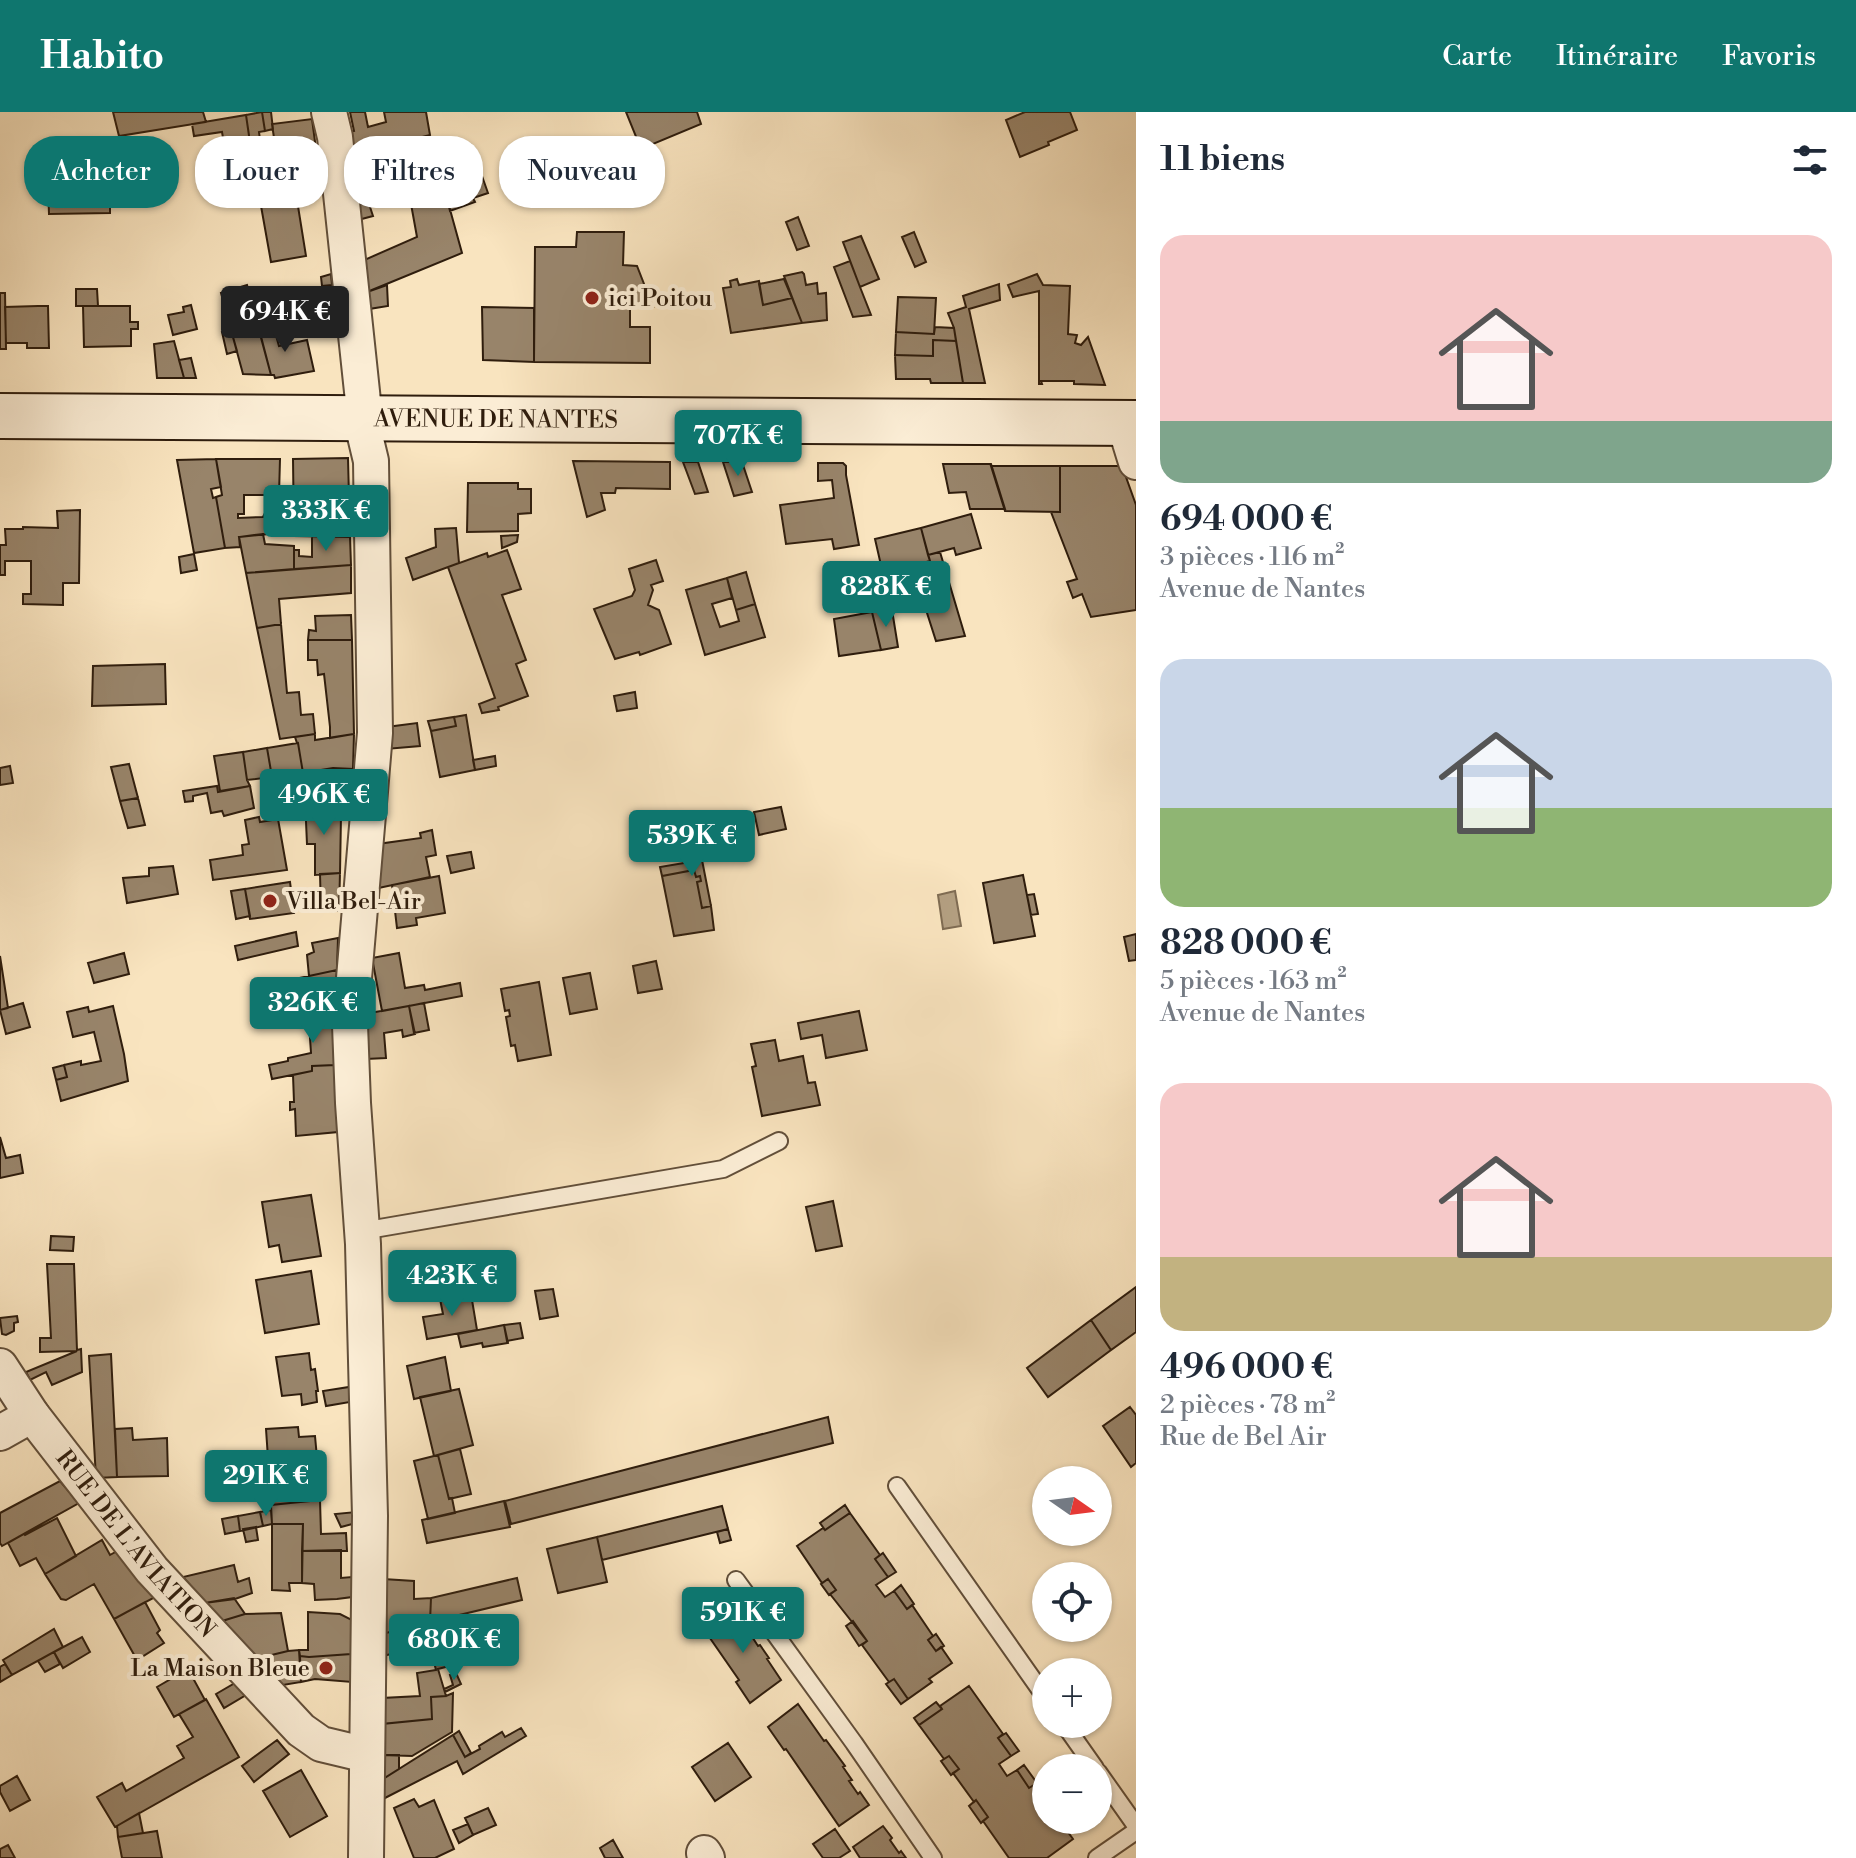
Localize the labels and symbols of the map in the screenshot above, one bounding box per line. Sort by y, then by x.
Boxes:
place label: ici Poitou [608,284,713,314]
pin: 694K € [220,286,350,354]
marker: ici Poitou [583,289,601,307]
street label: AVENUE DE NANTES [373,404,618,436]
pin: 707K € [673,410,803,478]
pin: 333K € [261,485,391,553]
pin: 828K € [821,561,951,629]
pin: 496K € [259,769,389,837]
pin: 539K € [627,810,757,878]
place label: Villa Bel-Air [285,887,421,917]
marker: Villa Bel-Air [261,892,279,910]
pin: 326K € [248,977,378,1045]
pin: 423K € [387,1250,517,1318]
street label: RUE DE L'AVIATION [49,1444,222,1645]
pin: 291K € [201,1450,331,1518]
north arrow [1032,1466,1112,1546]
pin: 591K € [678,1587,808,1655]
pin: 680K € [389,1614,519,1682]
place label: La Maison Bleue [131,1654,310,1684]
marker: La Maison Bleue [317,1659,335,1677]

